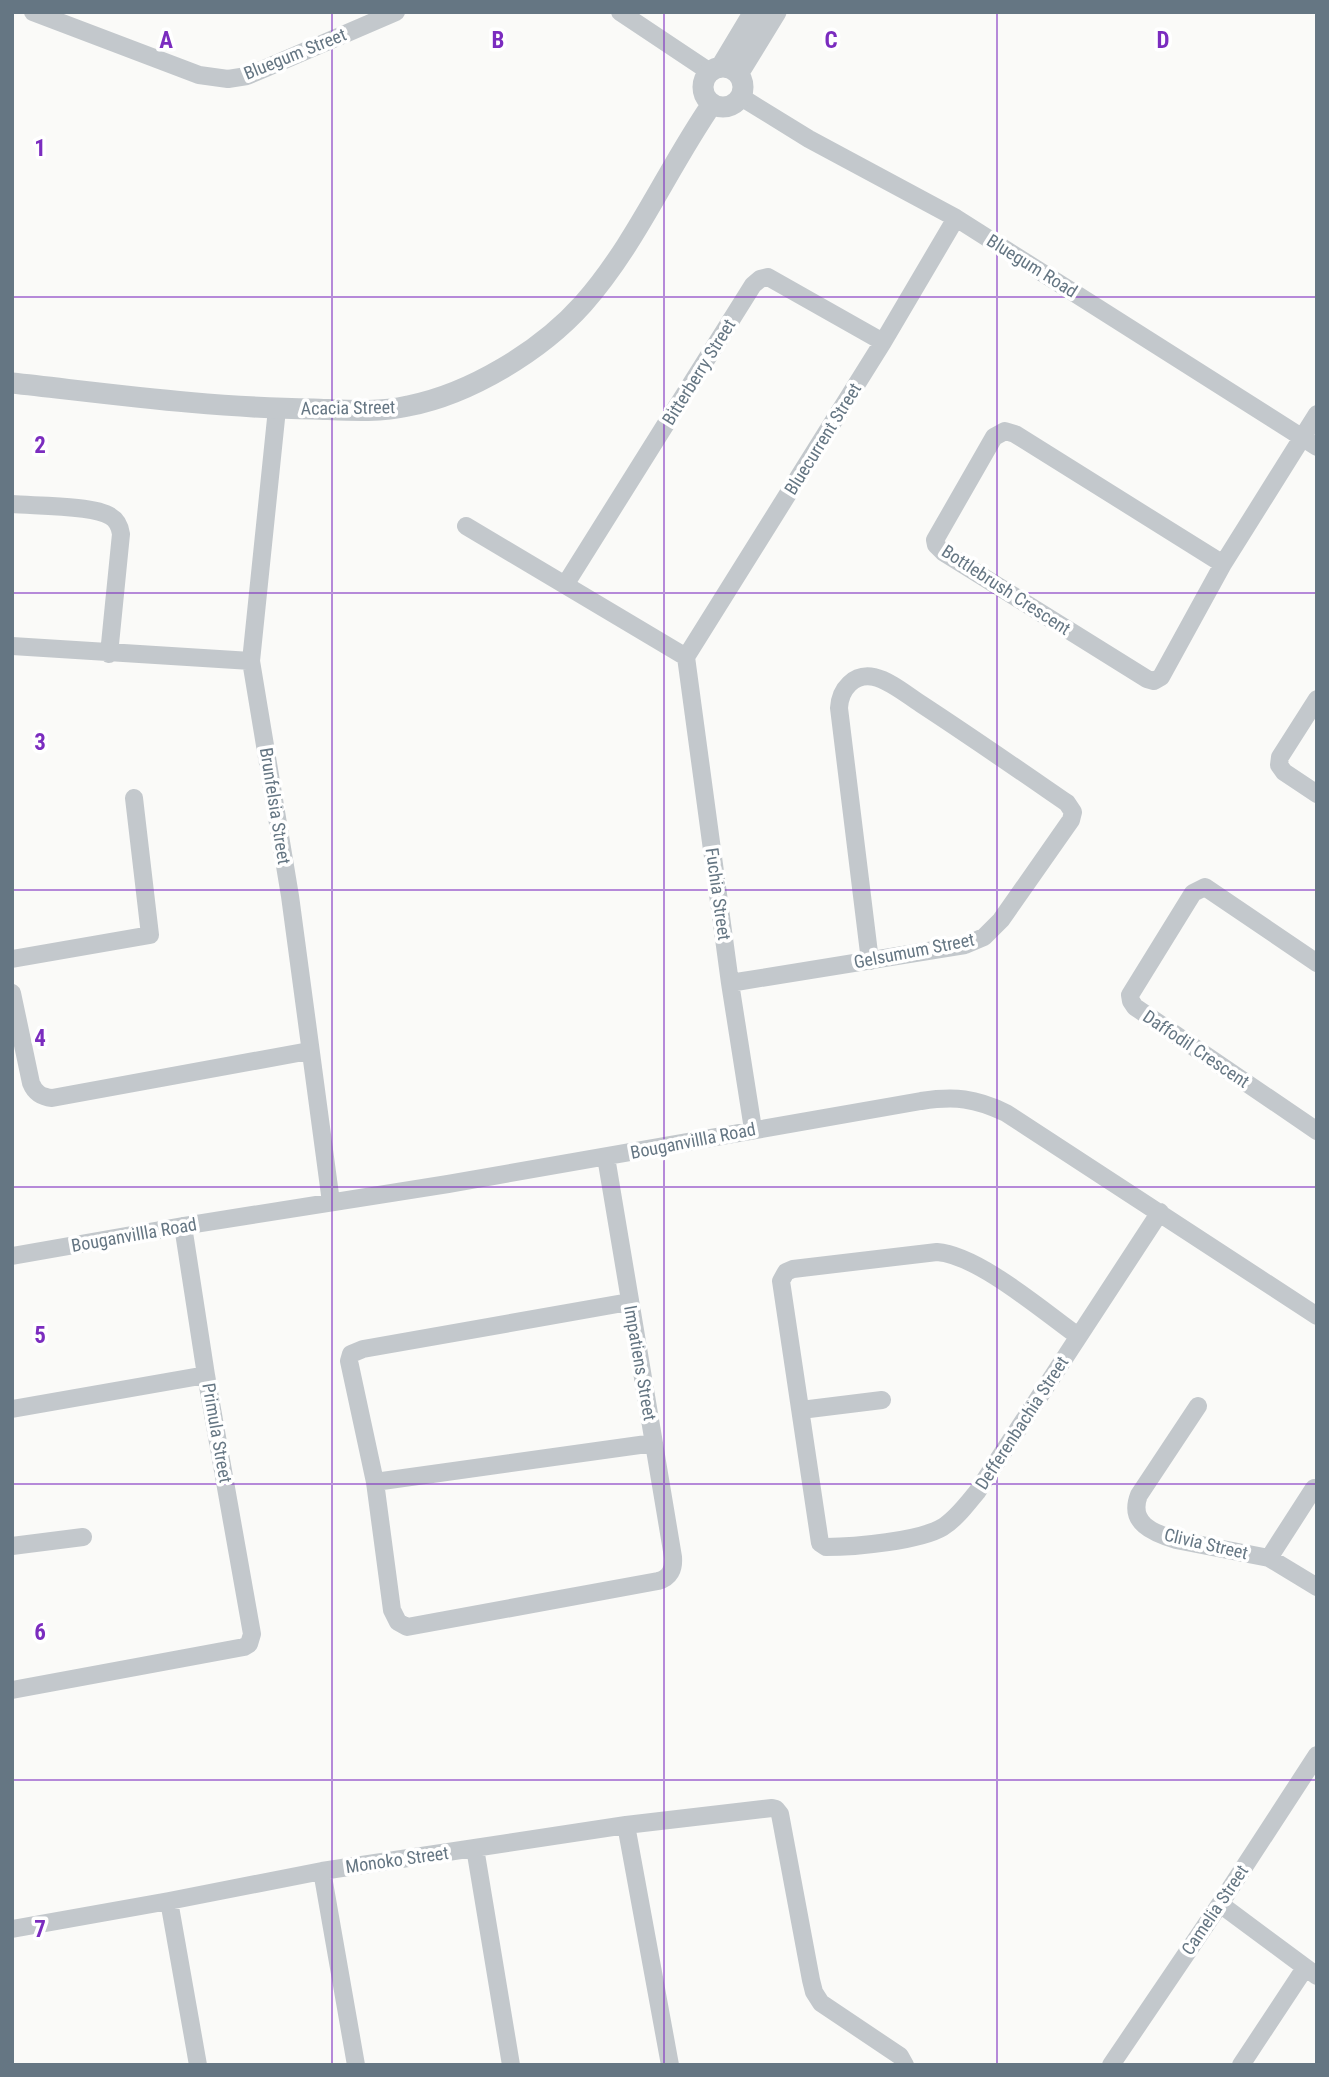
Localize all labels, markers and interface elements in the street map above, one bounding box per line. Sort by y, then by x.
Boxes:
street label: Bluegum Street [241,23,349,84]
text: A [159,27,173,54]
text: B [492,27,504,54]
text: C [824,27,838,54]
text: D [1157,27,1170,54]
text: 1 [34,135,46,162]
street label: Bluegum Road [983,230,1081,302]
street label: Bitterberry Street [658,315,739,429]
street label: Bluecurrent Street [780,379,865,498]
street label: Acacia Street [300,396,396,419]
text: 2 [34,432,46,459]
street label: Bottlebrush Crescent [938,540,1075,639]
text: 3 [34,729,46,756]
street label: Brunfelsia Street [256,746,295,866]
street label: Fuchia Street [702,846,735,942]
street label: Gelsumum Street [852,929,976,972]
street label: Daffodil Crescent [1139,1005,1253,1092]
text: 4 [34,1025,46,1052]
street label: Bouganvillla Road [629,1118,757,1163]
street label: Bouganvillla Road [70,1213,198,1256]
street label: Impatiens Street [620,1304,661,1422]
text: 5 [34,1322,46,1349]
street label: Defferenbachia Street [971,1352,1072,1493]
street label: Primula Street [198,1381,237,1484]
street label: Clivia Street [1162,1524,1250,1563]
text: 6 [34,1619,46,1646]
street label: Monoko Street [344,1842,450,1877]
street label: Camelia Street [1177,1861,1252,1959]
text: 7 [34,1916,46,1943]

